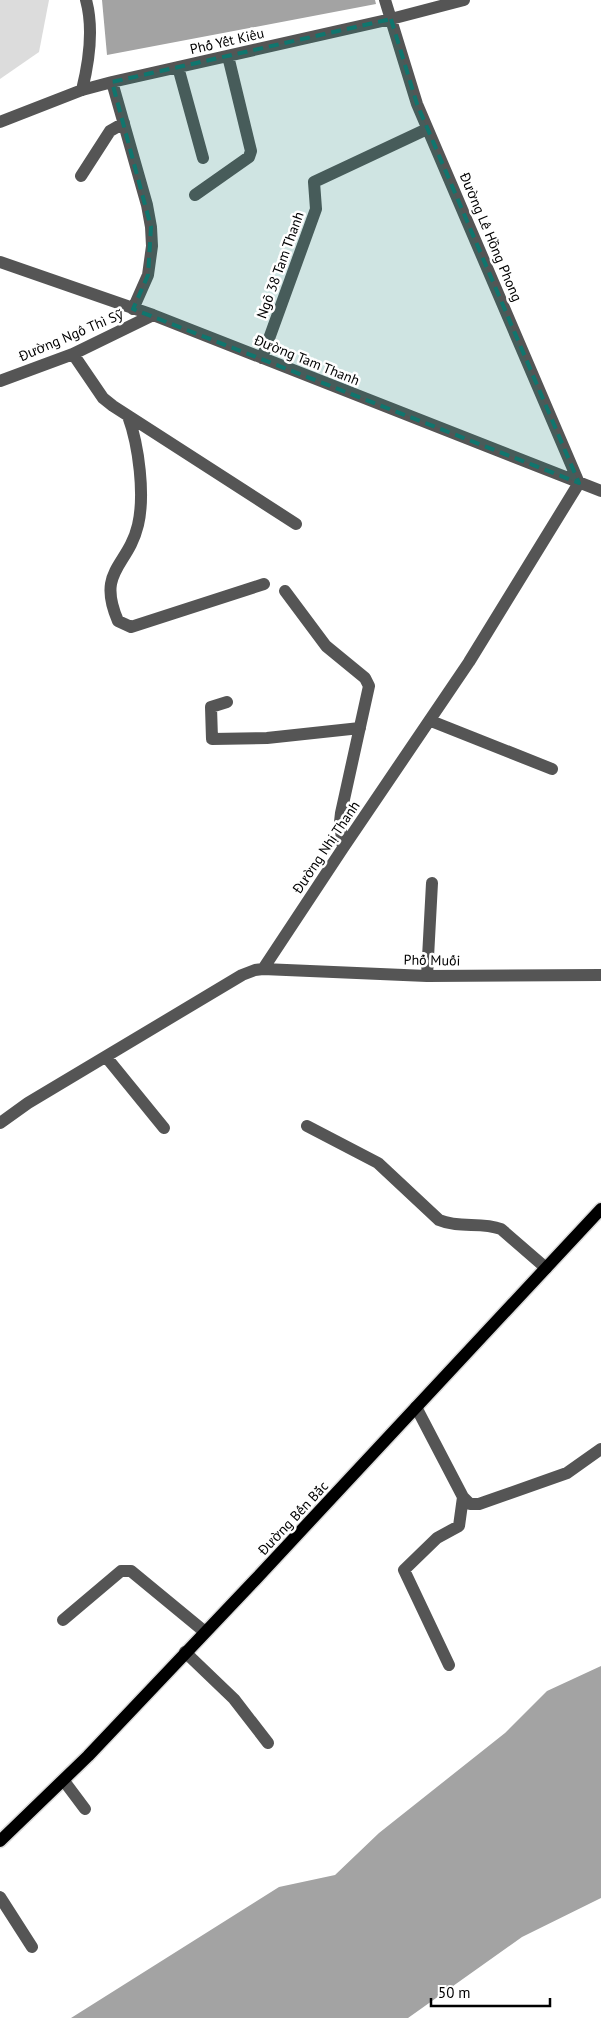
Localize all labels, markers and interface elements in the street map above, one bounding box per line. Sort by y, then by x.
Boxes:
street label: Phố Yết Kiêu [188,24,266,58]
street label: Đường Lê Hồng Phong [455,169,526,304]
street label: Ngõ 38 Tam Thanh [252,209,308,321]
street label: Đường Ngô Thì Sỹ [15,305,126,366]
street label: Đường Tam Thanh [251,330,362,389]
street label: Đường Nhị Thanh [288,797,364,898]
street label: Phố Muối [404,951,460,969]
street label: Đường Bến Bắc [253,1477,332,1560]
scale bar [431,1976,550,2008]
text: 50 m [438,1983,471,2002]

